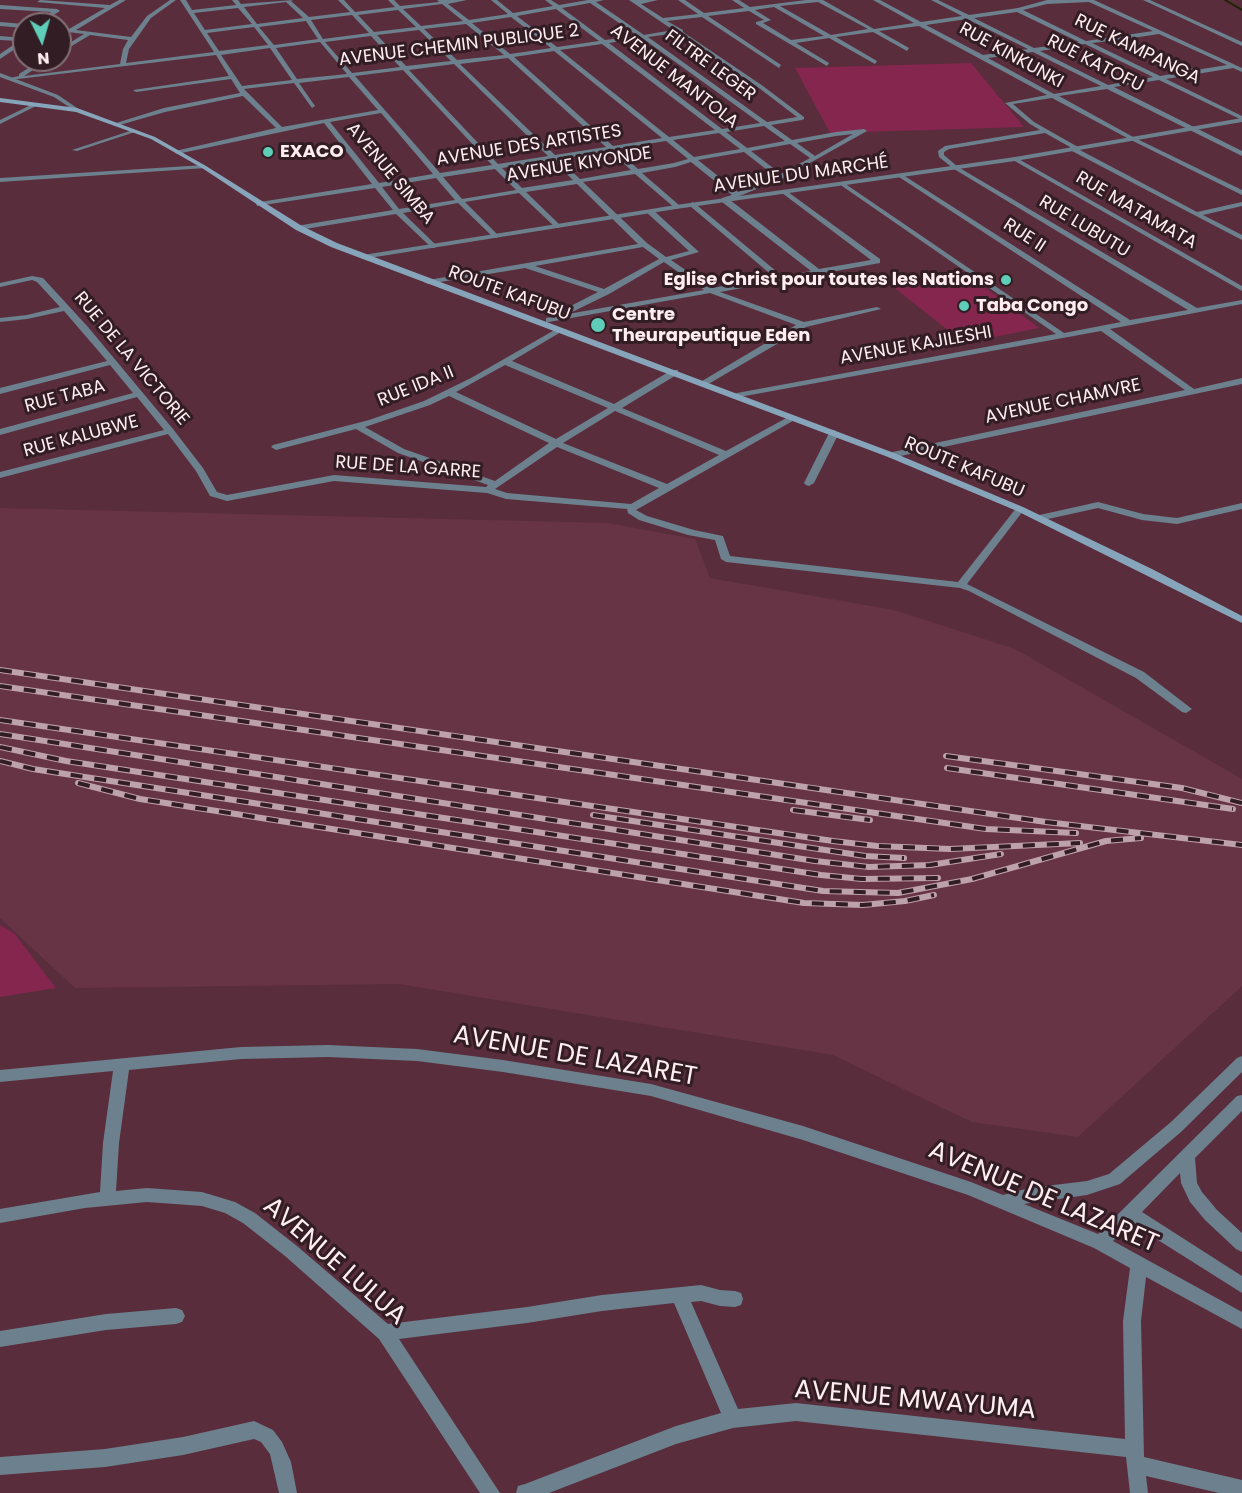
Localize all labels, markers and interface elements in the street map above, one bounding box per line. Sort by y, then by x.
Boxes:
street label: RUE KAMPANGA [1071,10,1203,90]
north arrow [12,12,72,72]
street label: RUE KINKUNKI [955,18,1067,94]
street label: AVENUE MANTOLA [606,20,742,134]
street label: AVENUE CHEMIN PUBLIQUE 2 [338,21,580,71]
street label: FILTRE LEGER [660,26,760,106]
street label: RUE KATOFU [1043,31,1147,97]
text: N [36,46,50,70]
street label: AVENUE SIMBA [341,119,439,229]
street label: AVENUE DES ARTISTES [435,121,623,171]
place label: EXACO [280,141,344,163]
street label: AVENUE KIYONDE [505,143,653,187]
marker: EXACO [261,145,275,159]
street label: AVENUE DU MARCHÉ [712,152,890,198]
street label: RUE MATAMATA [1072,168,1200,254]
street label: RUE LUBUTU [1035,191,1133,263]
street label: RUE II [999,214,1049,258]
street label: ROUTE KAFUBU [445,262,573,326]
place label: Eglise Christ pour toutes les Nations [664,269,994,291]
marker: Eglise Christ pour toutes les Nations [999,273,1013,287]
street label: RUE DE LA VICTORIE [69,288,193,430]
place label: Taba Congo [976,295,1088,317]
marker: Taba Congo [957,299,971,313]
place label: Centre Theurapeutique Eden [612,304,810,346]
marker: Centre Theurapeutique Eden [589,316,607,334]
street label: AVENUE KAJILESHI [838,322,994,370]
street label: RUE IDA II [375,362,457,412]
street label: AVENUE CHAMVRE [983,375,1143,429]
street label: RUE TABA [23,376,107,418]
street label: RUE KALUBWE [21,411,141,463]
street label: ROUTE KAFUBU [901,433,1027,503]
street label: RUE DE LA GARRE [334,452,482,484]
street label: AVENUE DE LAZARET [451,1020,699,1094]
street label: AVENUE DE LAZARET [923,1135,1163,1261]
street label: AVENUE LULUA [256,1191,412,1333]
street label: AVENUE MWAYUMA [793,1375,1037,1427]

